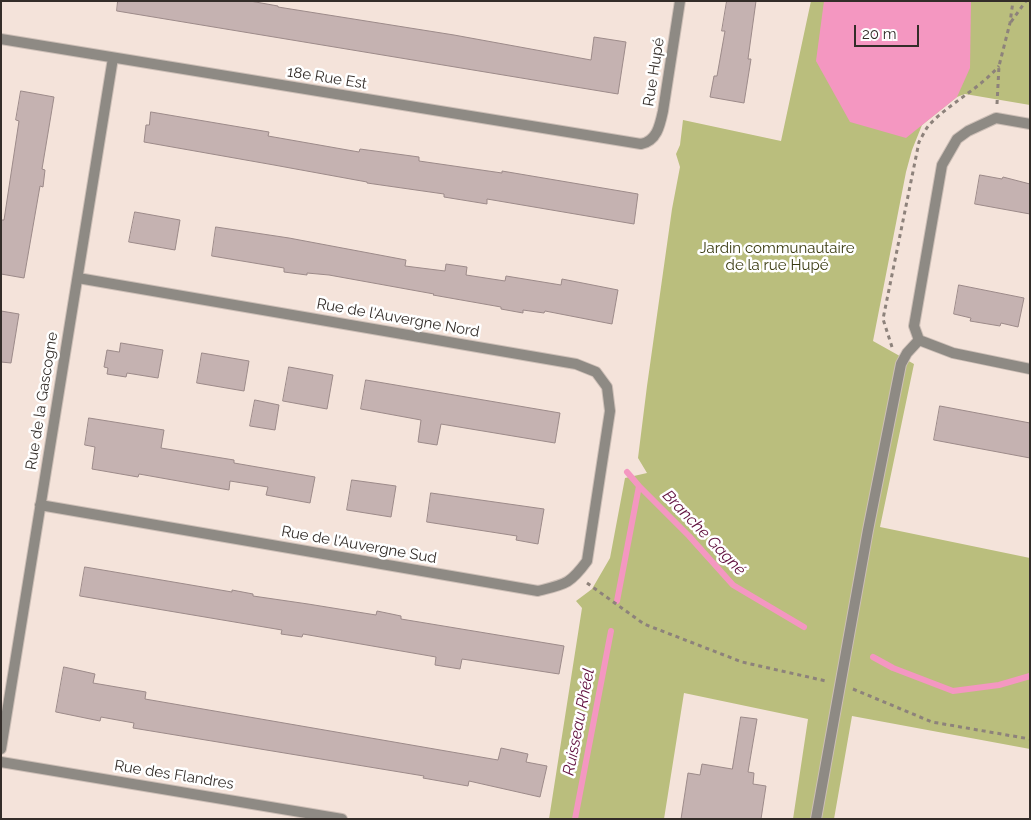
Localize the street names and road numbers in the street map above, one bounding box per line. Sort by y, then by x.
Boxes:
street label: Rue Hupé [640,36,668,108]
street label: 18e Rue Est [286,63,368,93]
street label: Rue de l'Auvergne Nord [315,295,481,341]
street label: Rue de la Gascogne [22,331,62,471]
street label: Rue de l'Auvergne Sud [280,522,438,568]
street label: Rue des Flandres [113,757,235,793]

